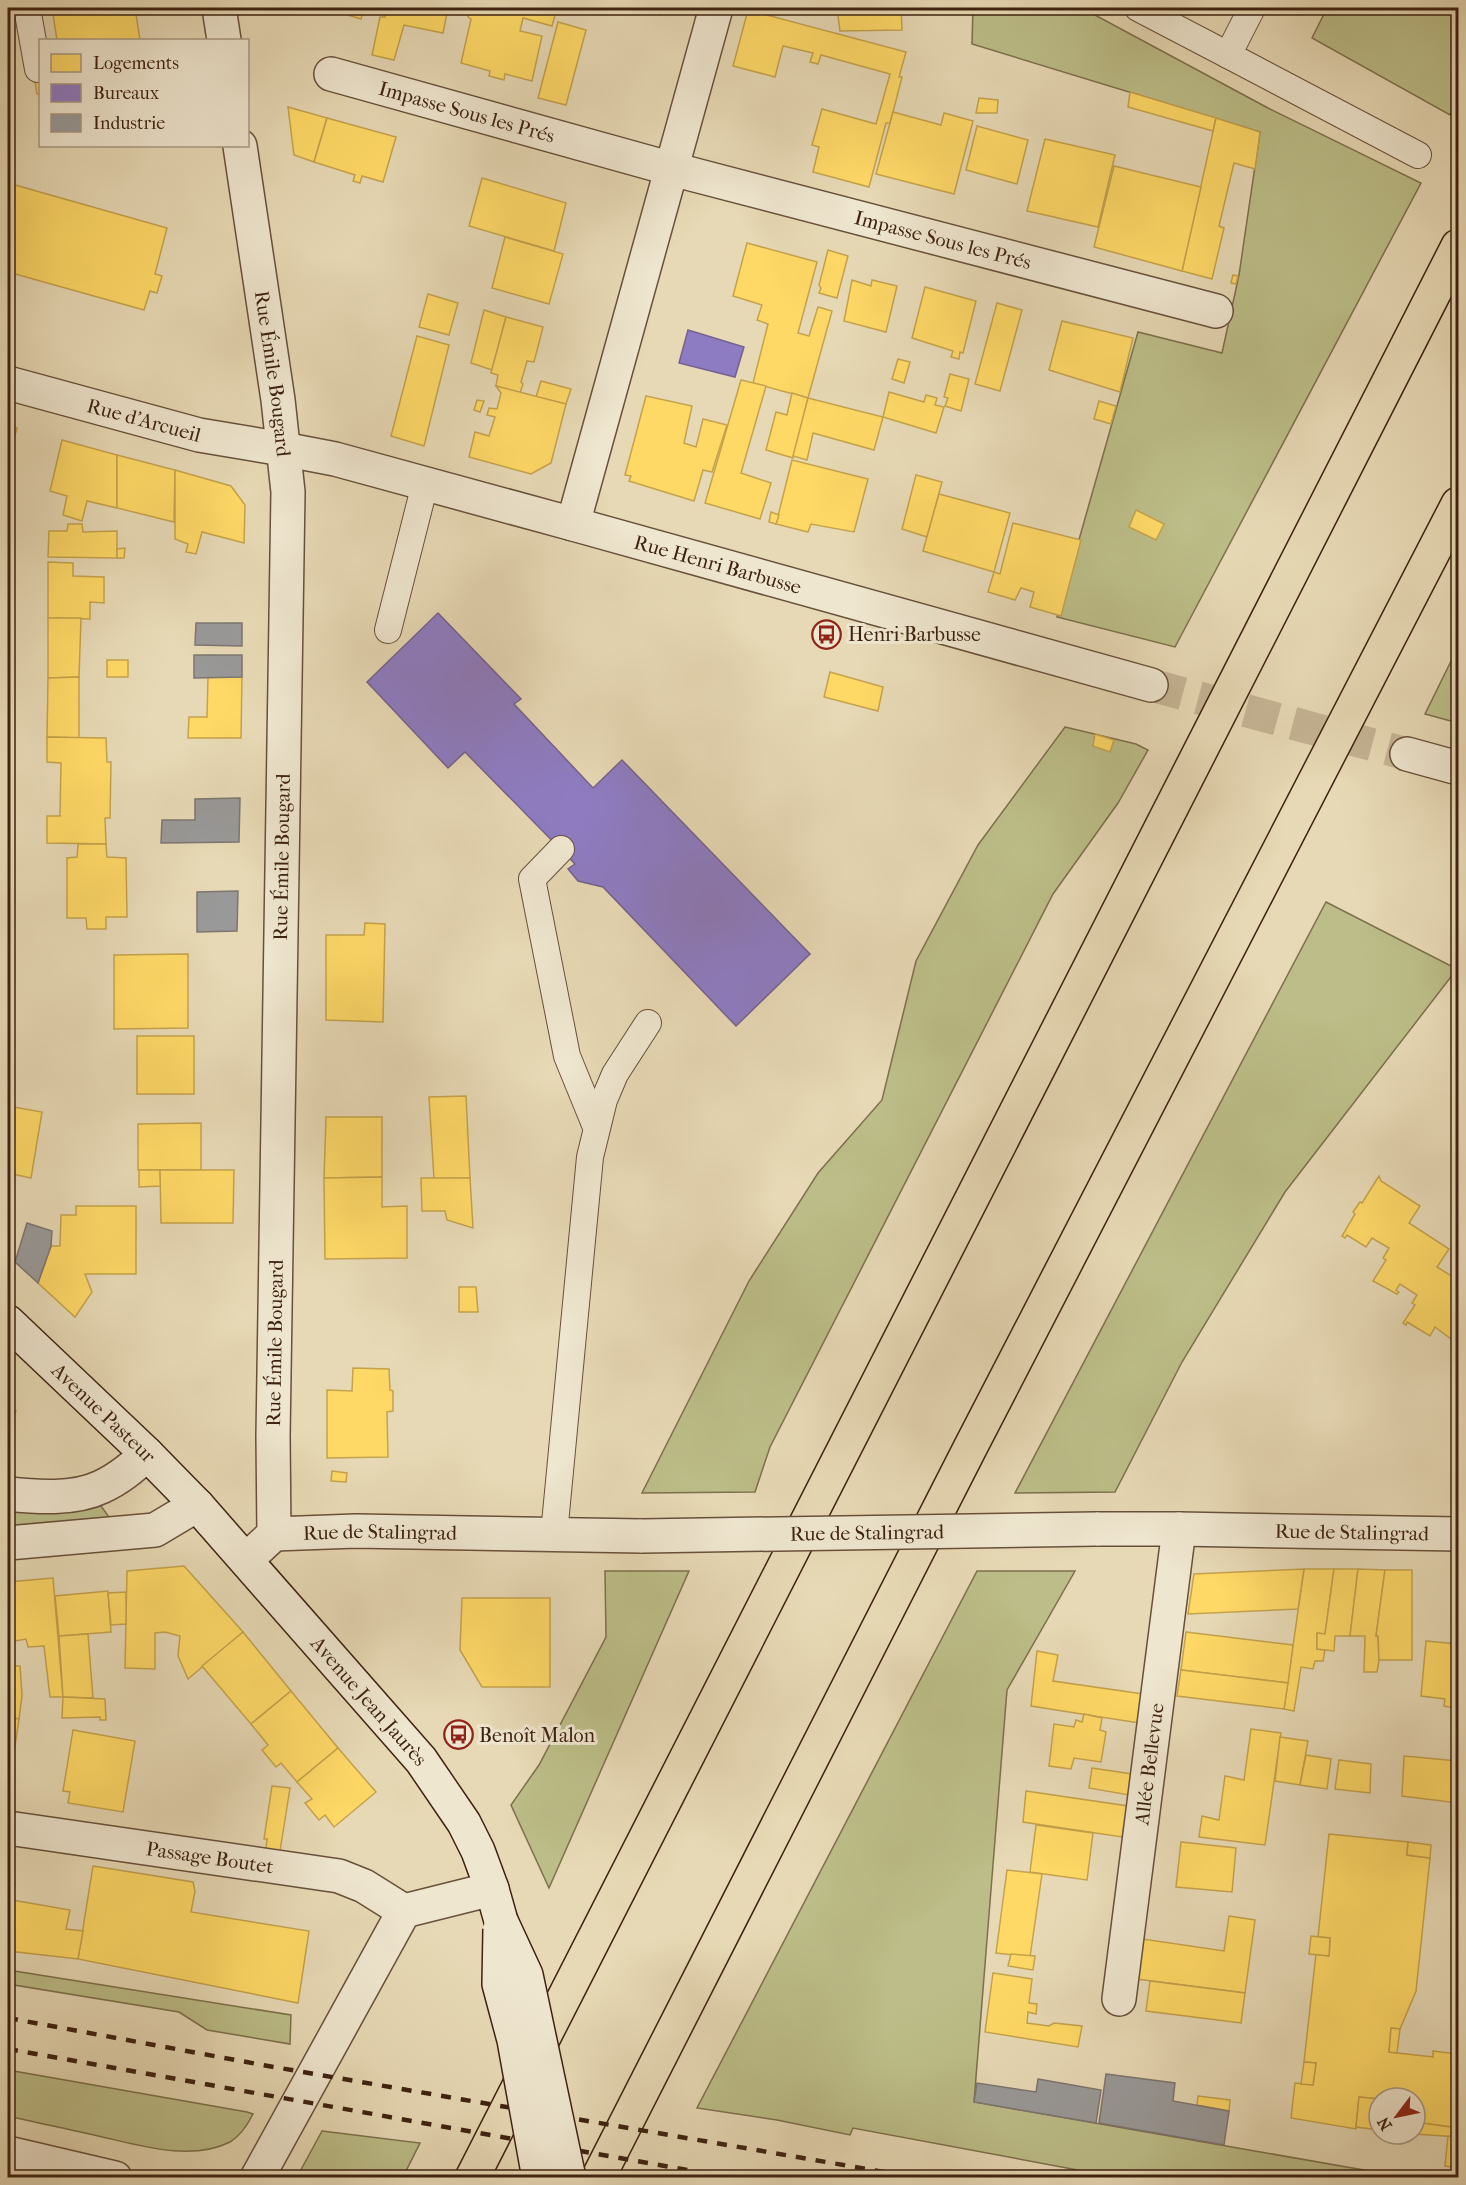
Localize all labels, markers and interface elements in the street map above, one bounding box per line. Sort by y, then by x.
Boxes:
legend [39,39,249,147]
text: Logements [93,53,179,74]
street label: Impasse Sous les Prés [376,76,557,147]
text: Bureaux [93,83,160,104]
text: Industrie [93,113,165,134]
street label: Impasse Sous les Prés [852,206,1034,274]
street label: Rue Émile Bougard [250,289,296,459]
street label: Rue d'Arcueil [85,394,204,447]
street label: Rue Henri Barbusse [632,530,804,599]
bus stop icon: Henri Barbusse [811,618,843,650]
place label: Henri Barbusse [848,623,981,646]
street label: Rue Émile Bougard [268,772,295,941]
street label: Rue Émile Bougard [261,1258,288,1427]
street label: Avenue Pasteur [46,1358,161,1468]
street label: Rue de Stalingrad [303,1519,458,1544]
street label: Rue de Stalingrad [1275,1519,1430,1545]
street label: Rue de Stalingrad [790,1520,945,1545]
street label: Avenue Jean Jaurès [306,1631,432,1770]
street label: Allée Bellevue [1130,1702,1168,1827]
bus stop icon: Benoît Malon [442,1719,474,1751]
place label: Benoît Malon [479,1724,596,1747]
street label: Passage Boutet [145,1837,275,1878]
north arrow [1367,2086,1427,2146]
text: N [1373,2113,1396,2134]

